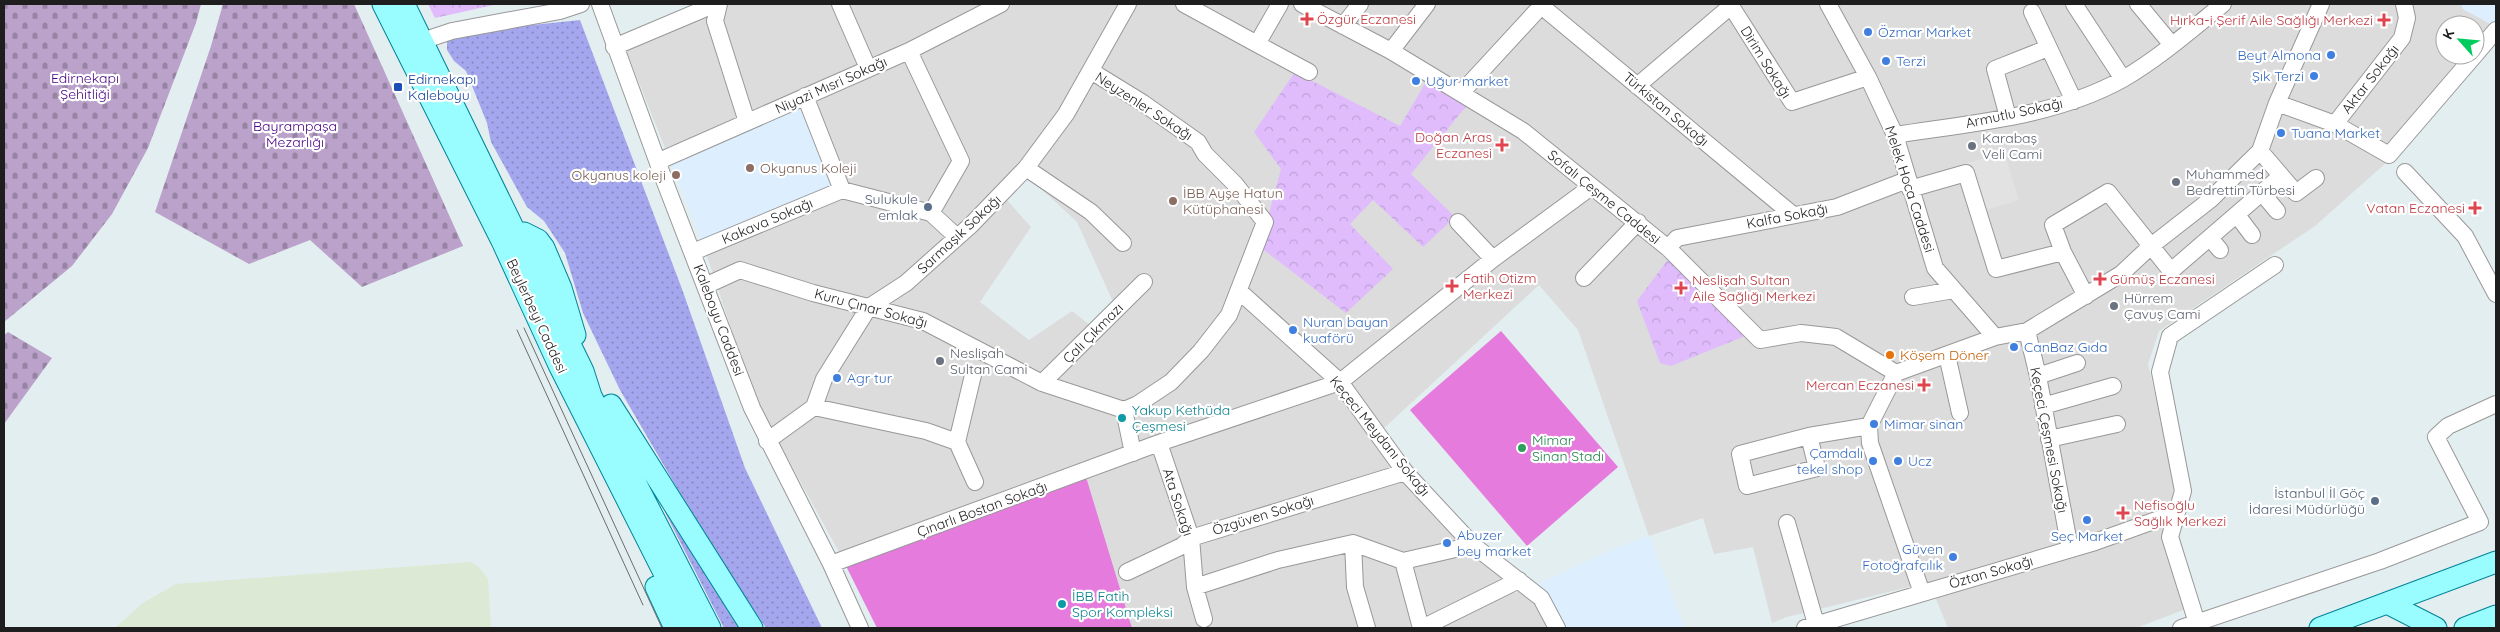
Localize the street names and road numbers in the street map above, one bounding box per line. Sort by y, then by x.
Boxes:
street label: Dirim Sokağı [1737,22,1795,102]
street label: Aktar Sokağı [2337,41,2403,117]
street label: Niyazi Mısri Sokağı [772,52,890,118]
street label: Neyzenler Sokağı [1092,68,1196,144]
street label: Türkistan Sokağı [1619,68,1713,150]
street label: Armutlu Sokağı [1964,94,2064,132]
street label: Melek Hoca Caddesi [1881,123,1939,255]
street label: Sofalı Çeşme Caddesi [1544,146,1664,248]
street label: Sarmaşık Sokağı [913,191,1005,277]
street label: Kakava Sokağı [719,194,815,248]
street label: Kalfa Sokağı [1745,199,1829,233]
street label: Beylerbeyi Caddesi [503,256,571,376]
street label: Kaleboyu Caddesi [690,262,748,378]
street label: Kuru Çınar Sokağı [812,284,930,332]
street label: Çalı Çıkmazı [1059,299,1127,367]
street label: Keçeci Çeşmesi Sokağı [2026,366,2072,514]
street label: Keçeci Meydanı Sokağı [1326,372,1434,500]
street label: Ata Sokağı [1159,466,1197,538]
street label: Çınarlı Bostan Sokağı [914,477,1050,541]
street label: Özgüven Sokağı [1210,491,1316,539]
street label: Öztan Sokağı [1947,551,2035,593]

